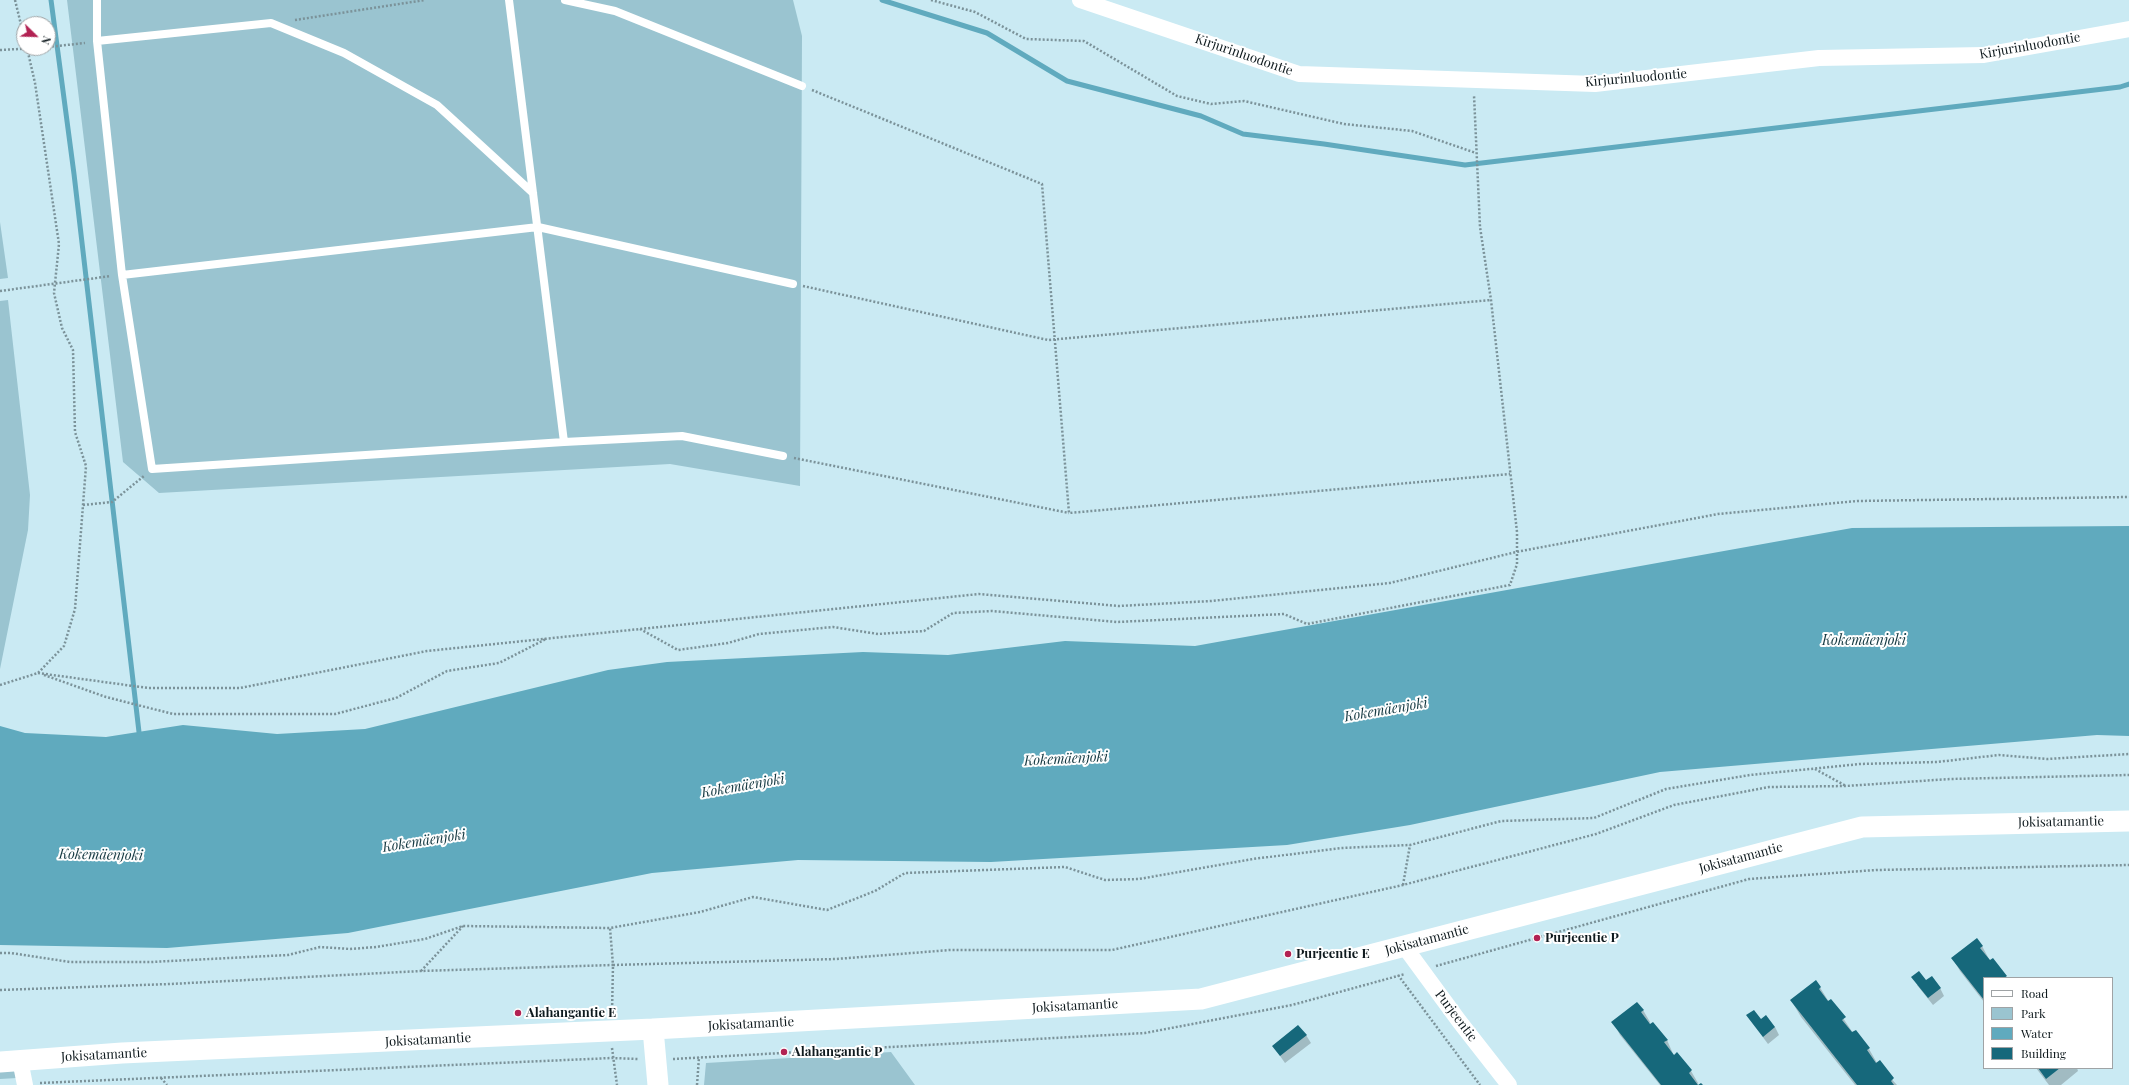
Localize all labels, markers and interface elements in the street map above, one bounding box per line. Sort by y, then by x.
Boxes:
north arrow [16,16,56,56]
street label: Kirjurinluodontie [1978,29,2082,63]
street label: Kirjurinluodontie [1193,31,1295,79]
text: N [38,34,55,47]
street label: Kirjurinluodontie [1584,66,1688,90]
water label: Kokemäenjoki [1822,633,1906,649]
water label: Kokemäenjoki [1343,694,1429,726]
water label: Kokemäenjoki [1024,748,1108,770]
water label: Kokemäenjoki [700,770,786,802]
street label: Jokisatamantie [2018,813,2104,831]
water label: Kokemäenjoki [381,826,467,856]
street label: Jokisatamantie [1697,839,1785,877]
water label: Kokemäenjoki [59,846,143,864]
street label: Jokisatamantie [1383,921,1471,959]
place label: Purjeentie P [1545,930,1619,946]
marker: Purjeentie P [1532,933,1542,943]
place label: Purjeentie E [1296,946,1370,962]
marker: Purjeentie E [1283,949,1293,959]
legend [1983,977,2113,1069]
text: Road [2021,985,2048,1001]
street label: Purjeentie [1432,987,1480,1045]
street label: Jokisatamantie [1032,996,1118,1016]
place label: Alahangantie E [526,1005,616,1021]
text: Park [2021,1005,2046,1021]
marker: Alahangantie E [513,1008,523,1018]
street label: Jokisatamantie [708,1014,794,1034]
text: Water [2021,1025,2053,1041]
street label: Jokisatamantie [385,1030,471,1050]
place label: Alahangantie P [792,1044,882,1060]
street label: Jokisatamantie [61,1045,147,1065]
text: Building [2021,1045,2066,1061]
marker: Alahangantie P [779,1047,789,1057]

